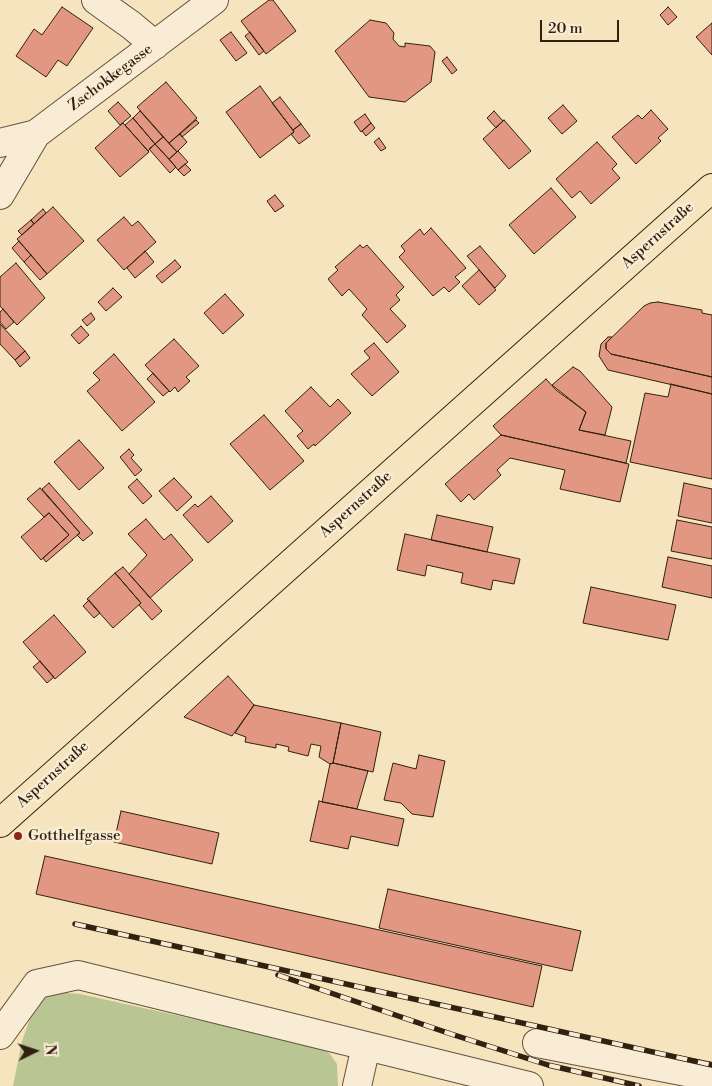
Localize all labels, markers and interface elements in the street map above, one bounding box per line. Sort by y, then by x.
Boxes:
scale bar [542,10,621,42]
text: 20 m [548,19,583,38]
street label: Zschokkegasse [66,41,156,115]
street label: Aspernstraße [618,199,698,273]
street label: Aspernstraße [316,468,396,542]
street label: Aspernstraße [13,738,93,812]
place label: Gotthelfgasse [28,827,121,845]
marker: Gotthelfgasse [12,830,24,842]
north arrow [10,1026,60,1076]
text: N [41,1044,59,1056]

